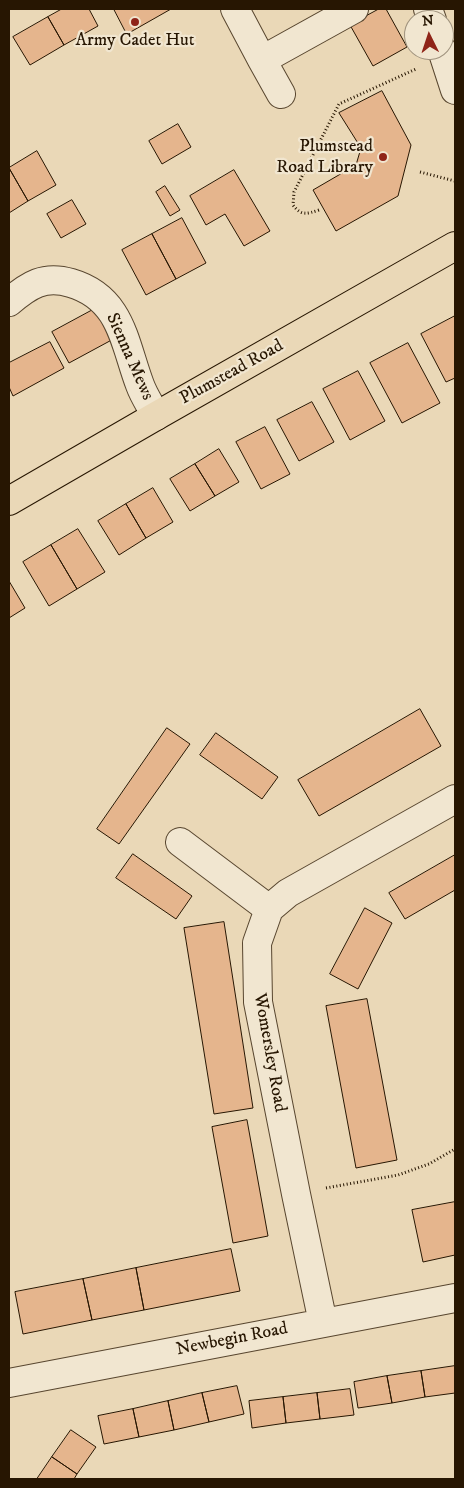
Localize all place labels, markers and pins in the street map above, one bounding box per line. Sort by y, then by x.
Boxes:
marker: Army Cadet Hut [129,16,141,28]
place label: Army Cadet Hut [76,30,194,52]
place label: Plumstead Road Library [276,136,373,178]
marker: Plumstead Road Library [377,151,389,163]

